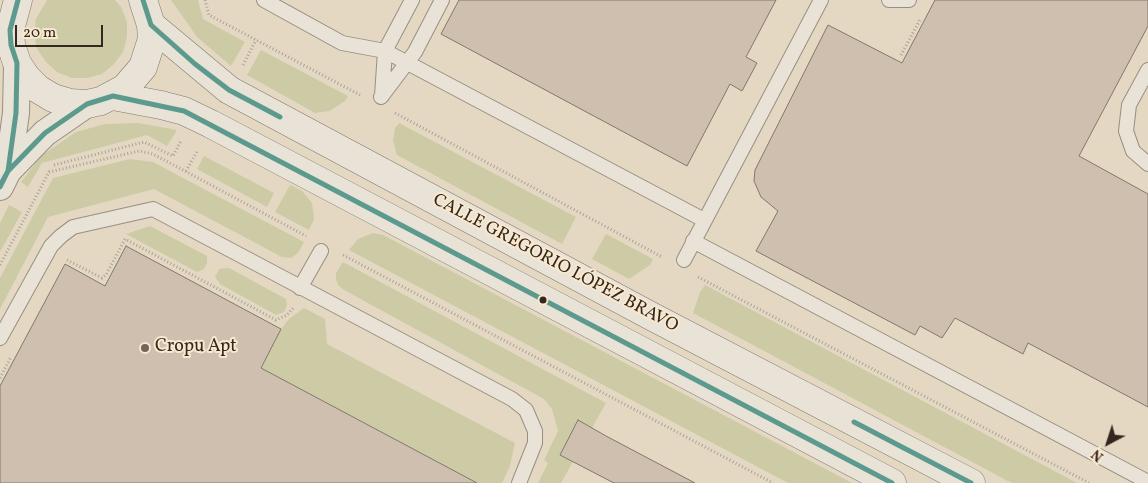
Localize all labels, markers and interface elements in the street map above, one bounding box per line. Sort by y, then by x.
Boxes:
scale bar [18,15,105,47]
text: 20 m [23,23,56,44]
street label: CALLE GREGORIO LÓPEZ BRAVO [429,190,681,338]
unlabelled marker [538,295,548,305]
place label: Cropu Apt [155,337,237,359]
marker: Cropu Apt [139,342,151,354]
north arrow [1083,418,1133,468]
text: N [1088,444,1108,465]

